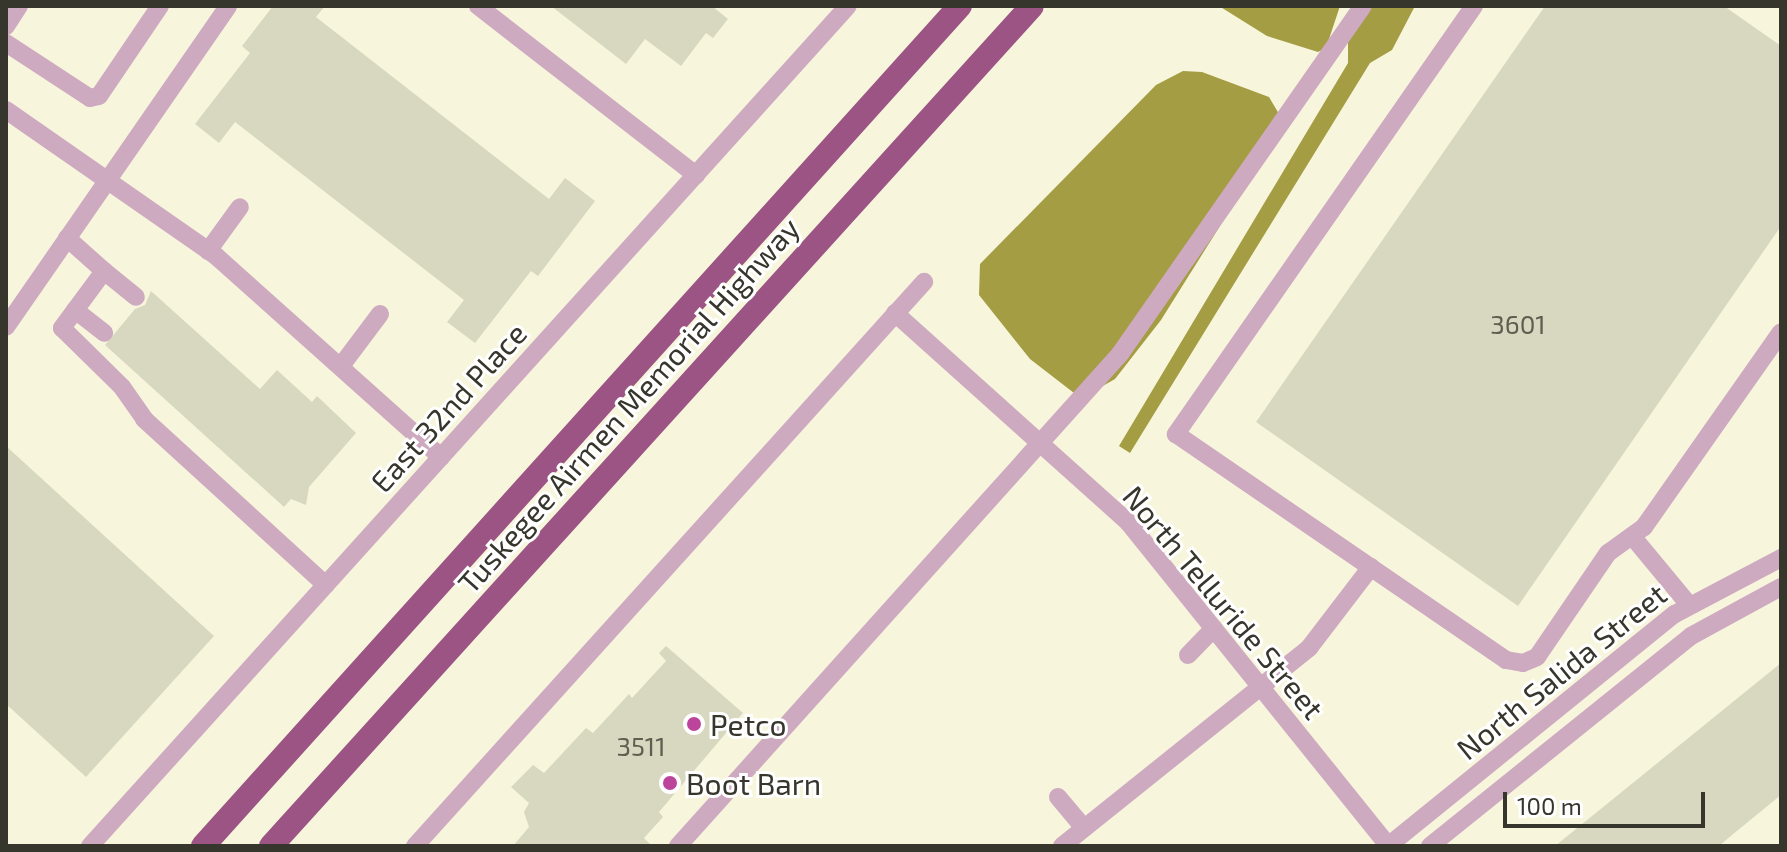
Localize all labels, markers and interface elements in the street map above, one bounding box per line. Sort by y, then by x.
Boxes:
street label: Tuskegee Airmen Memorial Highway [449,209,807,601]
house number: 3601 [1490,308,1546,340]
street label: East 32nd Place [363,315,533,499]
street label: North Telluride Street [1116,478,1332,726]
street label: North Salida Street [1449,575,1673,767]
place label: Petco [710,706,787,742]
marker: Petco [685,715,703,733]
house number: 3511 [616,730,666,762]
place label: Boot Barn [686,765,821,801]
marker: Boot Barn [661,774,679,792]
scale bar [1507,776,1709,826]
text: 100 m [1517,791,1582,820]

